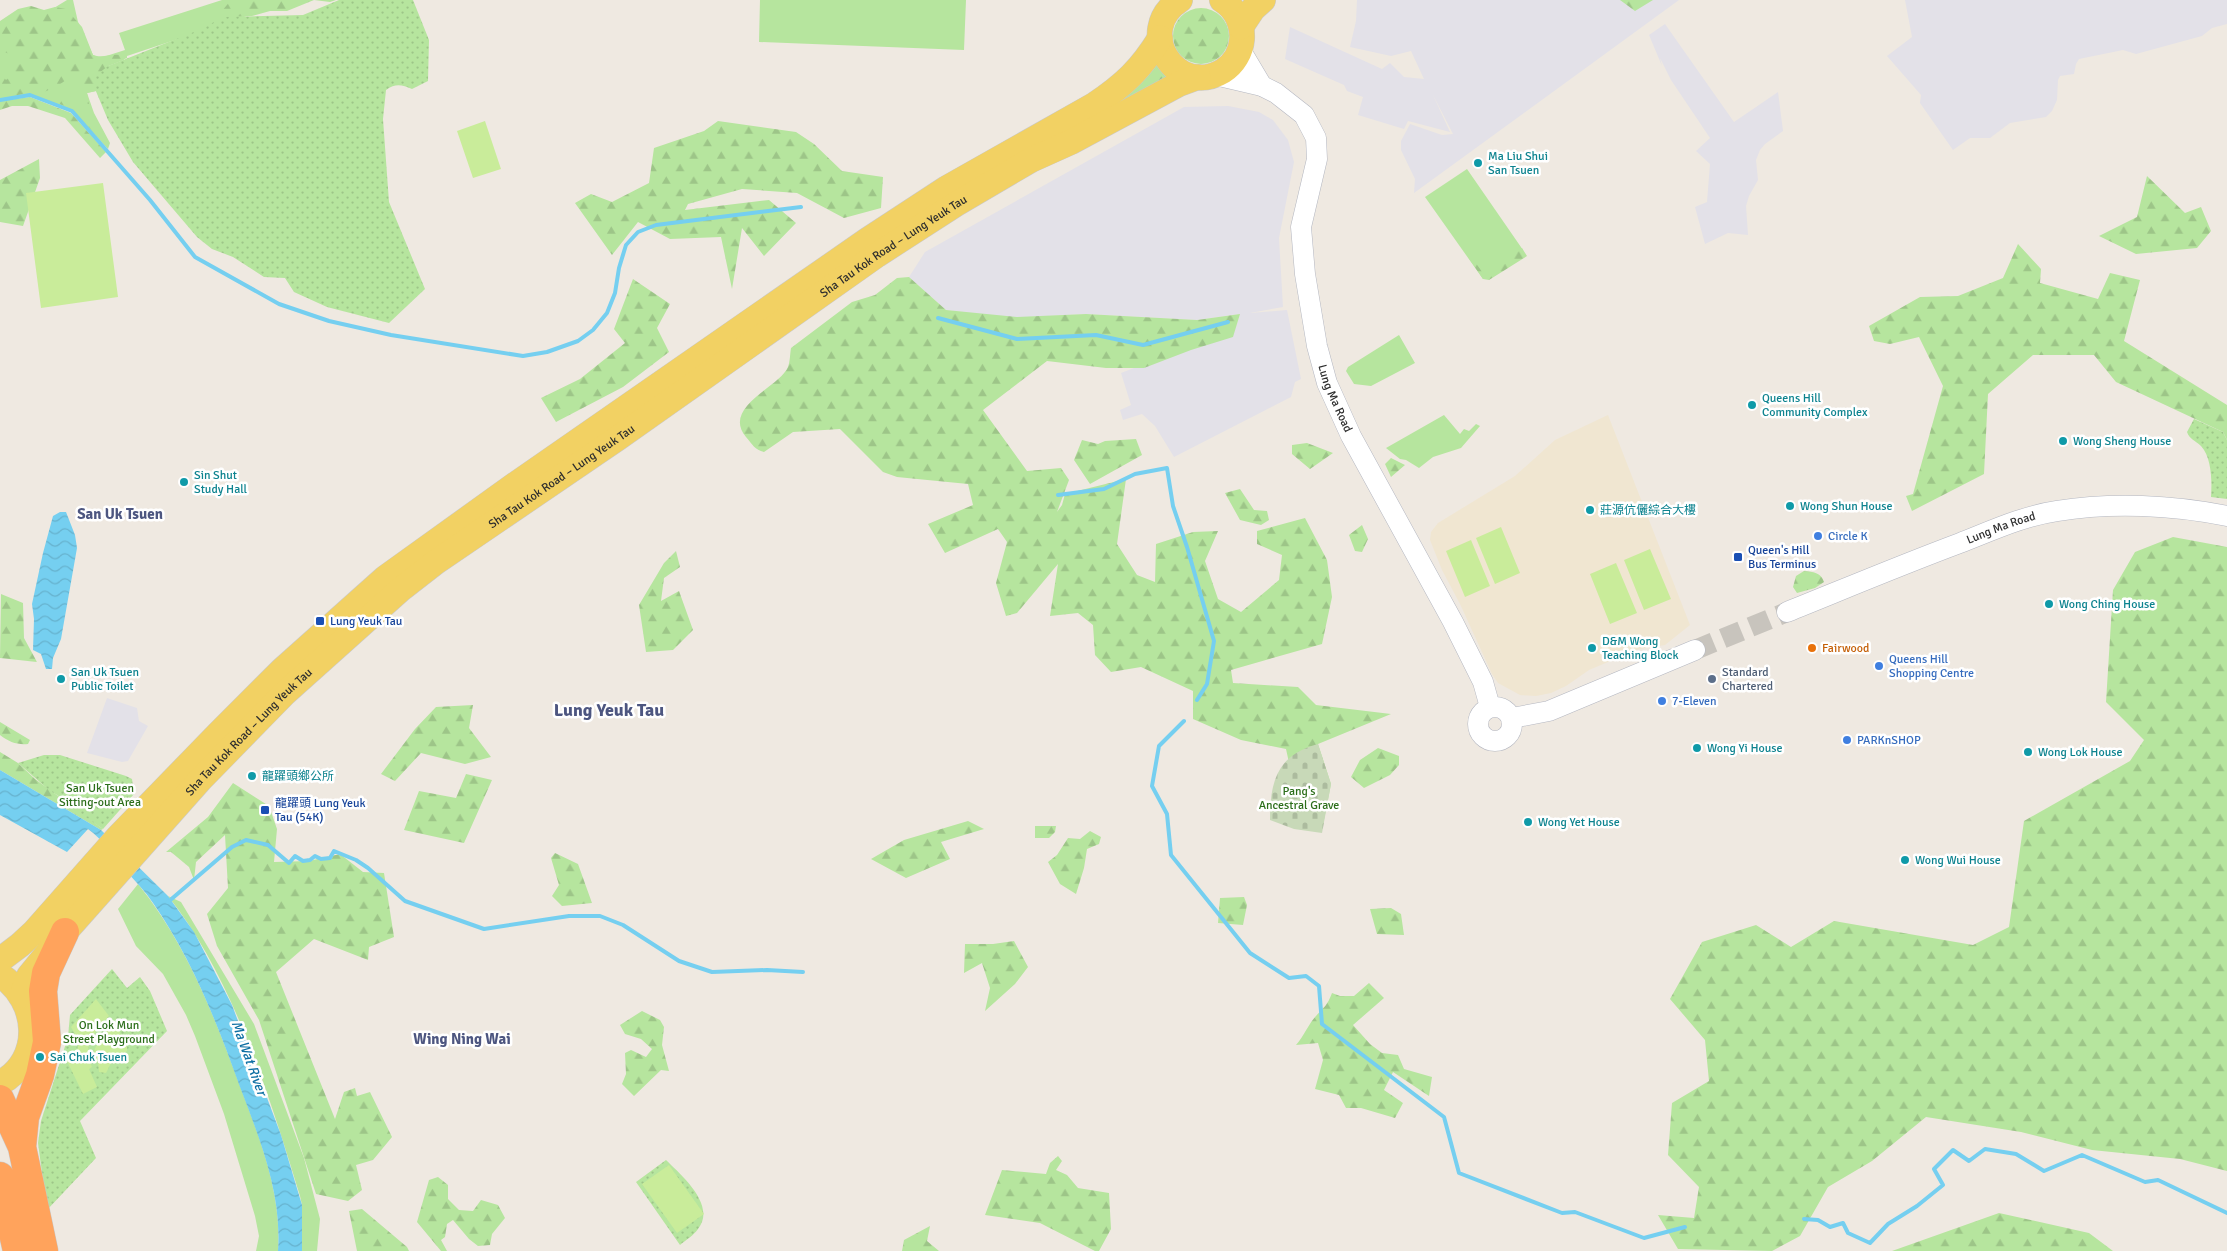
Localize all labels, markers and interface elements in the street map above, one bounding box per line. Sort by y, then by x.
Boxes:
place label: Ma Liu Shui San Tsuen [1488,149,1548,178]
marker: Ma Liu Shui San Tsuen [1472,157,1484,169]
street label: Sha Tau Kok Road – Lung Yeuk Tau [817,192,970,301]
street label: Lung Ma Road [1315,363,1356,435]
place label: Queens Hill Community Complex [1762,391,1868,420]
marker: Queens Hill Community Complex [1746,399,1758,411]
street label: Sha Tau Kok Road – Lung Yeuk Tau [485,421,638,532]
place label: Wong Sheng House [2073,434,2171,449]
marker: Wong Sheng House [2057,435,2069,447]
place label: Sin Shut Study Hall [194,468,248,497]
marker: Sin Shut Study Hall [178,476,190,488]
place label: Wong Shun House [1800,499,1893,514]
marker: Wong Shun House [1784,500,1796,512]
place label: 莊源伉儷綜合大樓 [1600,503,1696,518]
marker: 莊源伉儷綜合大樓 [1584,504,1596,516]
district label: San Uk Tsuen [77,505,163,523]
street label: Lung Ma Road [1964,508,2037,547]
place label: Circle K [1828,529,1868,544]
marker: Circle K [1812,530,1824,542]
place label: Queen's Hill Bus Terminus [1748,543,1816,572]
marker: Queen's Hill Bus Terminus [1732,551,1744,563]
place label: Wong Ching House [2059,597,2155,612]
marker: Wong Ching House [2043,598,2055,610]
place label: Lung Yeuk Tau [330,614,402,629]
marker: Lung Yeuk Tau [314,615,326,627]
place label: D&M Wong Teaching Block [1602,634,1679,663]
place label: Fairwood [1822,641,1869,656]
marker: D&M Wong Teaching Block [1586,642,1598,654]
marker: Fairwood [1806,642,1818,654]
place label: Queens Hill Shopping Centre [1889,652,1974,681]
marker: Queens Hill Shopping Centre [1873,660,1885,672]
place label: San Uk Tsuen Public Toilet [71,665,139,694]
street label: Sha Tau Kok Road – Lung Yeuk Tau [182,665,315,799]
place label: Standard Chartered [1722,665,1773,694]
marker: San Uk Tsuen Public Toilet [55,673,67,685]
marker: Standard Chartered [1706,673,1718,685]
place label: 7-Eleven [1672,694,1717,709]
marker: 7-Eleven [1656,695,1668,707]
district label: Lung Yeuk Tau [554,699,664,721]
place label: PARKnSHOP [1857,733,1921,748]
marker: PARKnSHOP [1841,734,1853,746]
place label: Wong Yi House [1707,741,1783,756]
marker: Wong Yi House [1691,742,1703,754]
place label: Wong Lok House [2038,745,2123,760]
marker: Wong Lok House [2022,746,2034,758]
place label: 龍躍頭鄉公所 [262,769,334,784]
marker: 龍躍頭鄉公所 [246,770,258,782]
park label: San Uk Tsuen Sitting-out Area [59,781,141,810]
park label: Pang's Ancestral Grave [1259,784,1339,813]
place label: 龍躍頭 Lung Yeuk Tau (54K) [275,796,366,825]
marker: 龍躍頭 Lung Yeuk Tau (54K) [259,804,271,816]
place label: Wong Yet House [1538,815,1620,830]
marker: Wong Yet House [1522,816,1534,828]
place label: Wong Wui House [1915,853,2001,868]
marker: Wong Wui House [1899,854,1911,866]
park label: On Lok Mun Street Playground [63,1018,155,1047]
water label: Ma Wat River [228,1018,271,1099]
district label: Wing Ning Wai [413,1030,511,1048]
place label: Sai Chuk Tsuen [50,1050,127,1065]
marker: Sai Chuk Tsuen [34,1051,46,1063]

